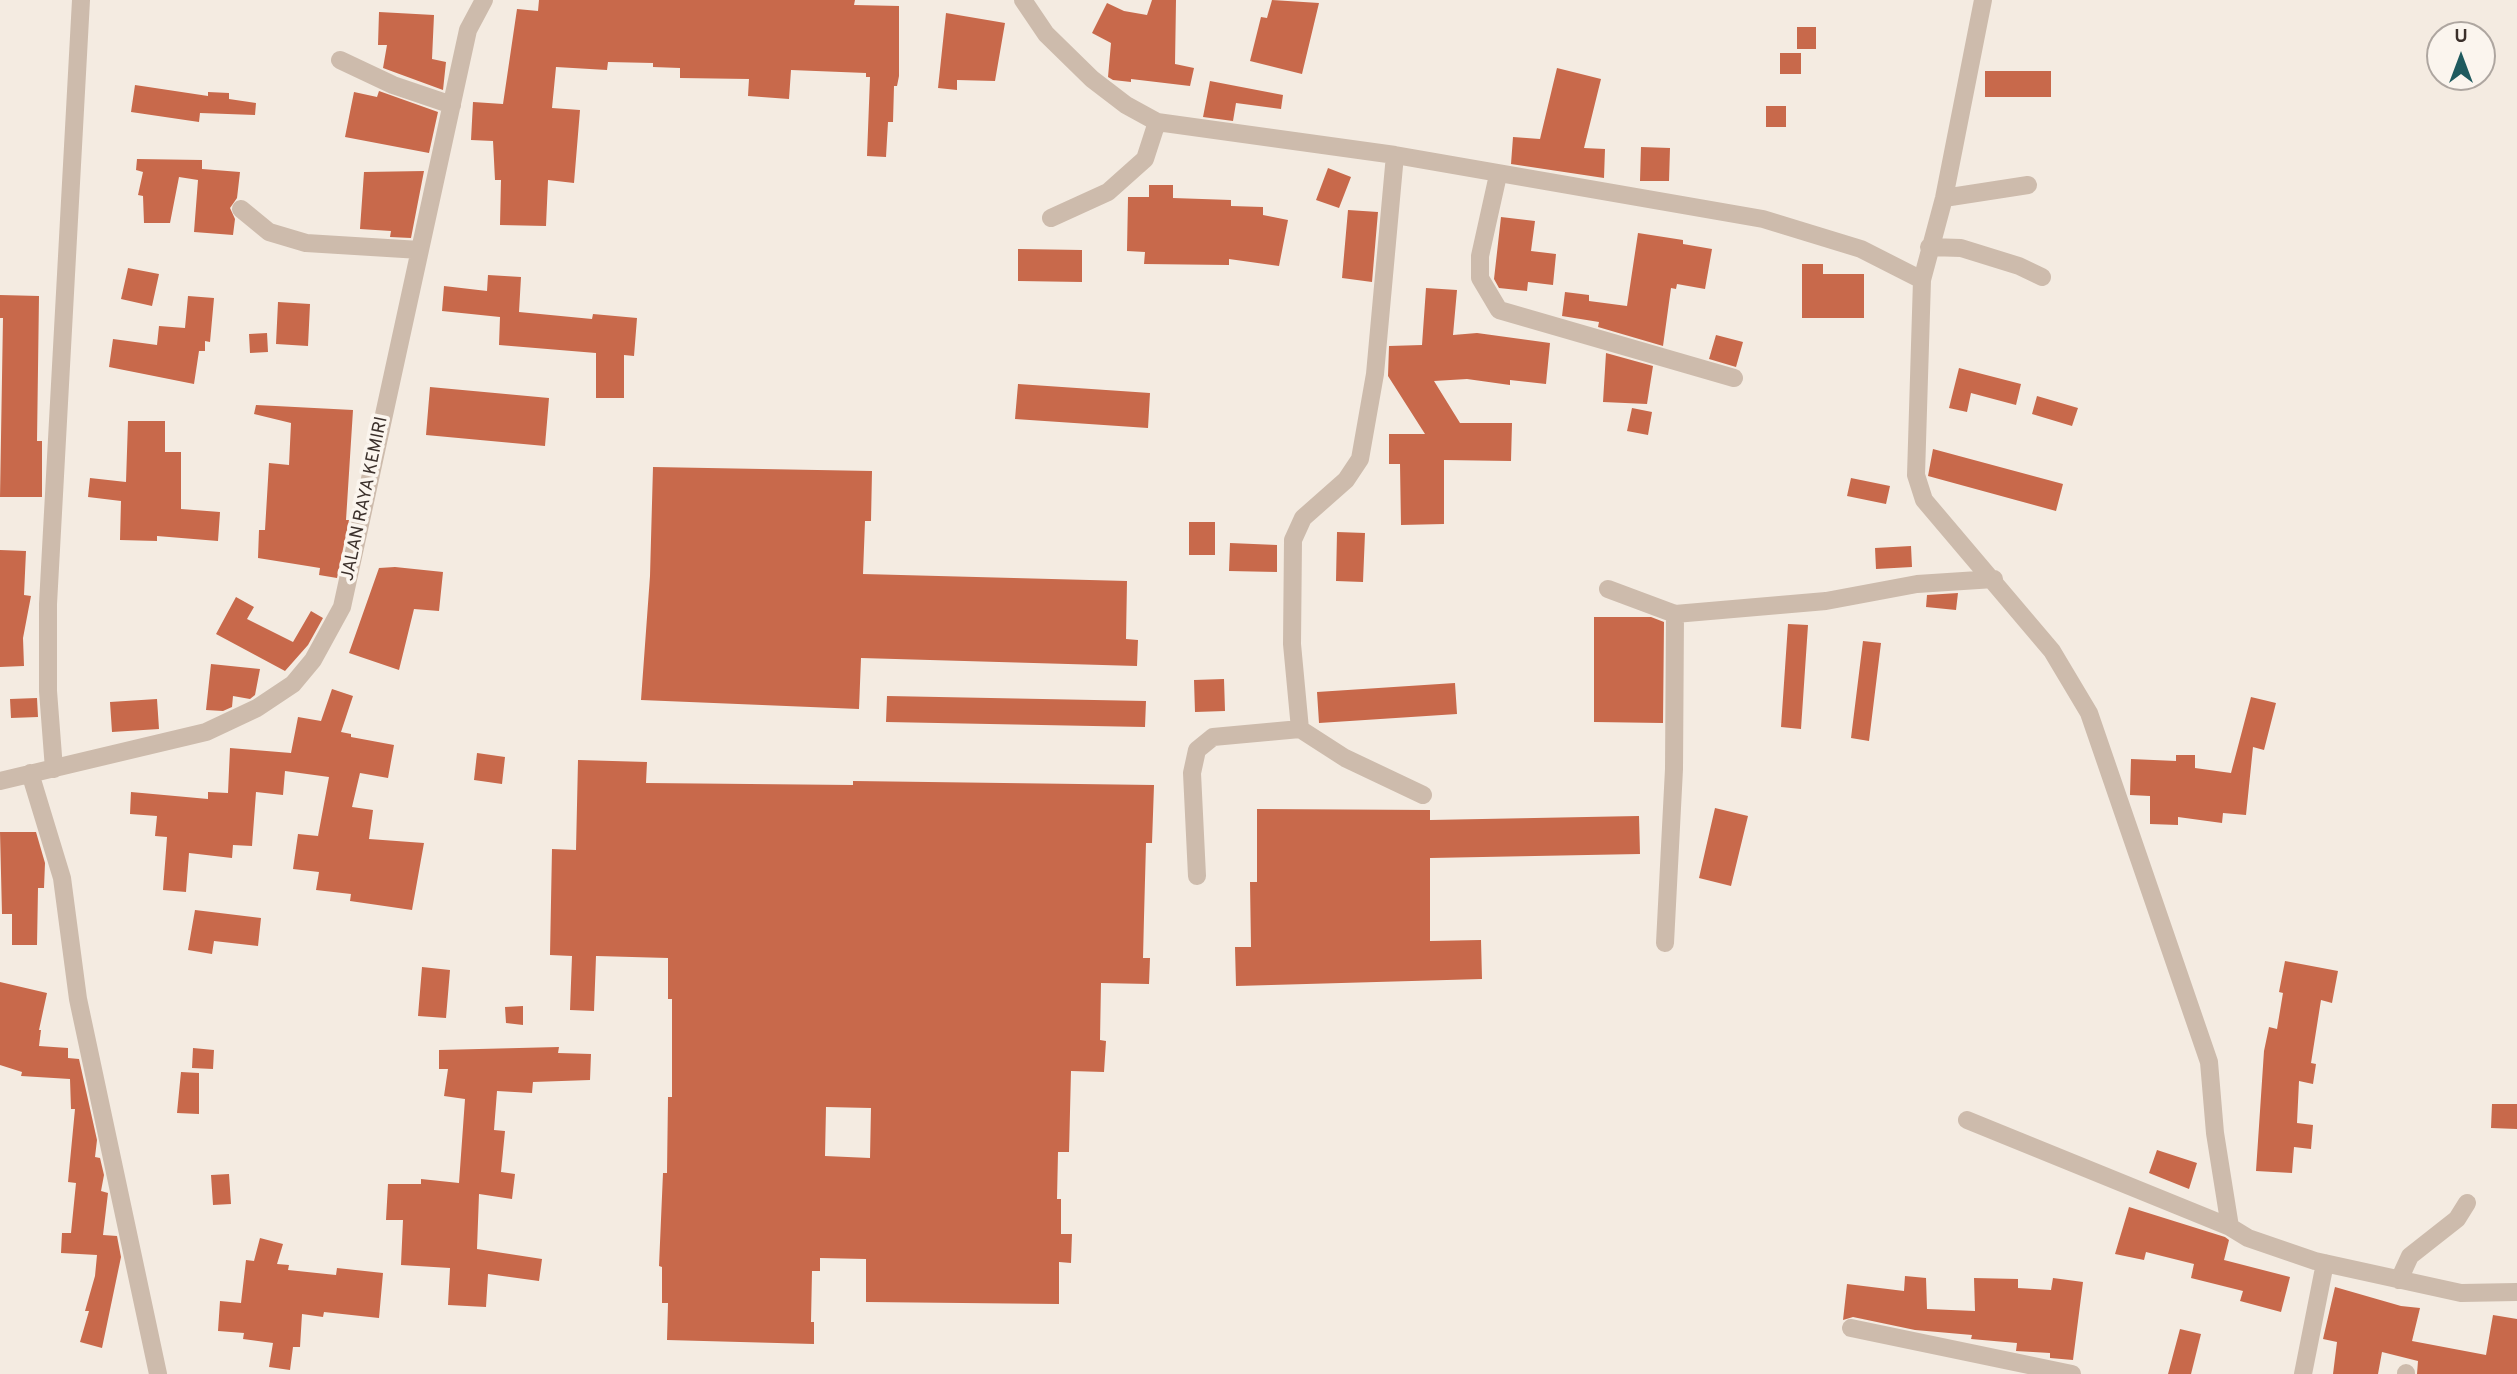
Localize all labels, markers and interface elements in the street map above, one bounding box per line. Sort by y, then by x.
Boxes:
north arrow [2426,21,2496,91]
text: U [2454,25,2468,49]
street label: JALAN RAYA KEMIRI [338,415,394,583]

